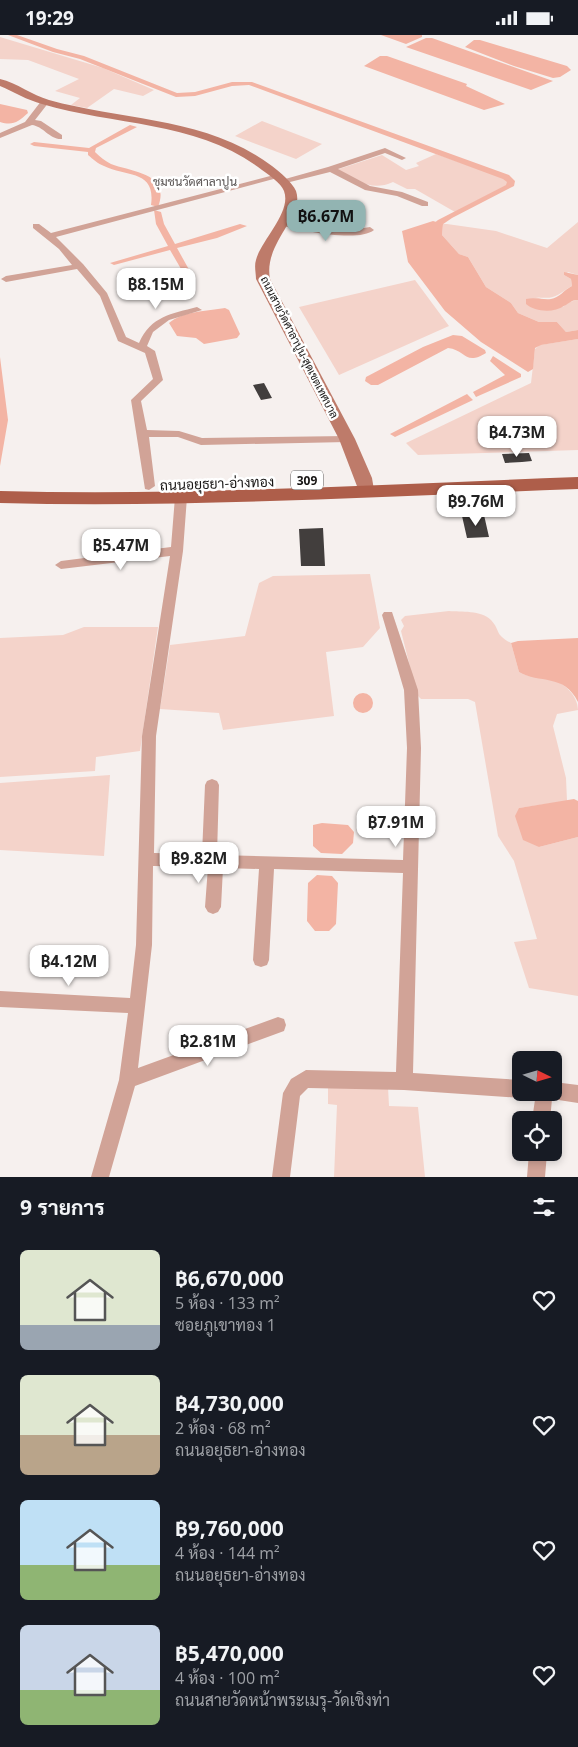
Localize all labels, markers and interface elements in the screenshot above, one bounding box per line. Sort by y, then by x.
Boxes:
text: 19:29 [25,5,74,31]
district label: ชุมชนวัดศาลาปูน [153,173,237,191]
pin: ฿6.67M [285,199,367,242]
text: ฿6.67M [298,205,354,227]
pin: ฿8.15M [115,267,197,310]
text: ฿8.15M [128,273,184,295]
street label: ถนนสายวัดศาลาปูน-สุดเขตเทศบาล [256,273,342,422]
pin: ฿4.73M [476,415,558,458]
text: ฿4.73M [489,421,545,443]
road number: 309 [291,471,323,489]
street label: ถนนอยุธยา-อ่างทอง [160,472,274,495]
pin: ฿9.76M [435,485,517,527]
text: ฿9.76M [448,490,504,512]
pin: ฿5.47M [80,529,162,571]
text: ฿5.47M [93,534,149,556]
pin: ฿7.91M [355,805,437,848]
text: ฿7.91M [368,811,424,833]
pin: ฿9.82M [158,841,240,884]
text: ฿9.82M [171,847,227,869]
pin: ฿4.12M [28,945,110,987]
text: ฿4.12M [41,950,97,972]
pin: ฿2.81M [167,1025,249,1067]
text: ฿2.81M [180,1030,236,1052]
north arrow [512,1051,562,1101]
map controls [512,1051,562,1161]
button: locate [512,1111,562,1161]
text: 9 รายการ [20,1193,105,1221]
icon: filters [530,1193,558,1221]
text: ฿6,670,000 [175,1264,284,1292]
icon: home [60,1270,120,1330]
icon: heart [530,1286,558,1314]
text: 5 ห้อง · 133 m² [175,1292,280,1314]
text: ซอยภูเขาทอง 1 [175,1314,276,1336]
text: ฿4,730,000 [175,1389,284,1417]
icon: home [60,1395,120,1455]
icon: heart [530,1411,558,1439]
text: 2 ห้อง · 68 m² [175,1417,270,1439]
text: ถนนอยุธยา-อ่างทอง [175,1439,306,1461]
text: ฿9,760,000 [175,1514,284,1542]
icon: home [60,1520,120,1580]
icon: heart [530,1536,558,1564]
text: 4 ห้อง · 144 m² [175,1542,280,1564]
text: ถนนอยุธยา-อ่างทอง [175,1564,306,1586]
text: ฿5,470,000 [175,1639,284,1667]
icon: home [60,1645,120,1705]
icon: heart [530,1661,558,1689]
text: 4 ห้อง · 100 m² [175,1667,280,1689]
text: ถนนสายวัดหน้าพระเมรุ-วัดเชิงท่า [175,1689,390,1711]

